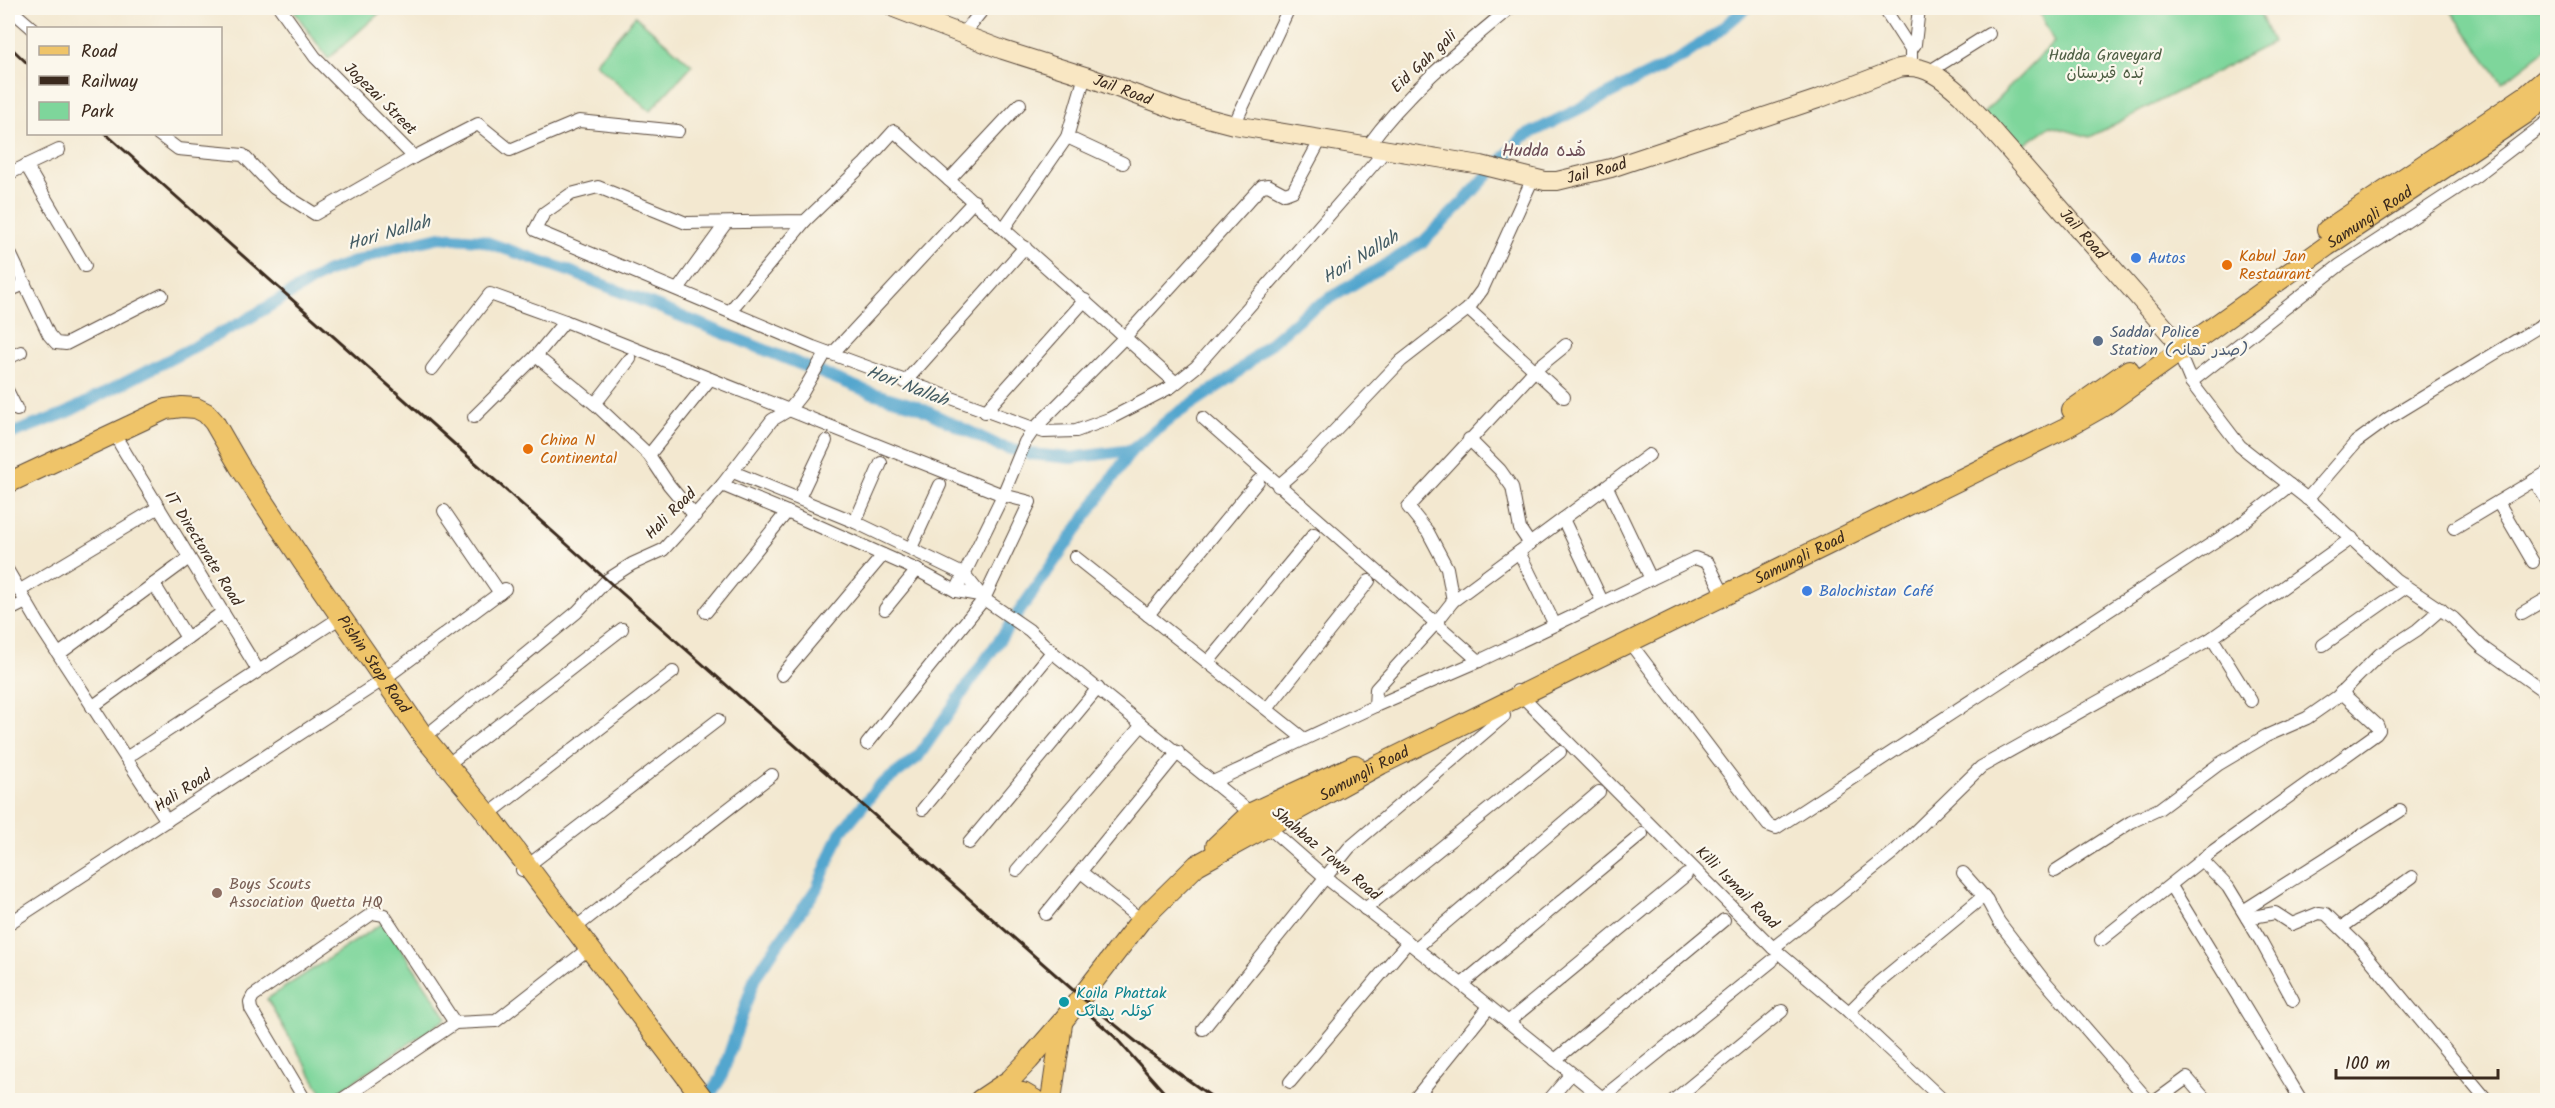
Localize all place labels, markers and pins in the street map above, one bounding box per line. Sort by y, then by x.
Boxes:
place label: Kabul Jan Restaurant [2239,244,2312,287]
place label: Autos [2148,246,2186,271]
marker: Autos [2129,251,2143,265]
marker: Kabul Jan Restaurant [2220,258,2234,272]
place label: Saddar Police Station (صدر تھانہ) [2110,320,2248,363]
marker: Saddar Police Station (صدر تھانہ) [2091,334,2105,348]
place label: China N Continental [540,428,617,471]
marker: China N Continental [521,442,535,456]
place label: Balochistan Café [1819,579,1934,604]
marker: Balochistan Café [1800,584,1814,598]
place label: Boys Scouts Association Quetta HQ [229,872,383,915]
marker: Boys Scouts Association Quetta HQ [210,886,224,900]
place label: Koila Phattak کوئلہ پھاٹک [1076,981,1167,1024]
marker: Koila Phattak کوئلہ پھاٹک [1057,995,1071,1009]

